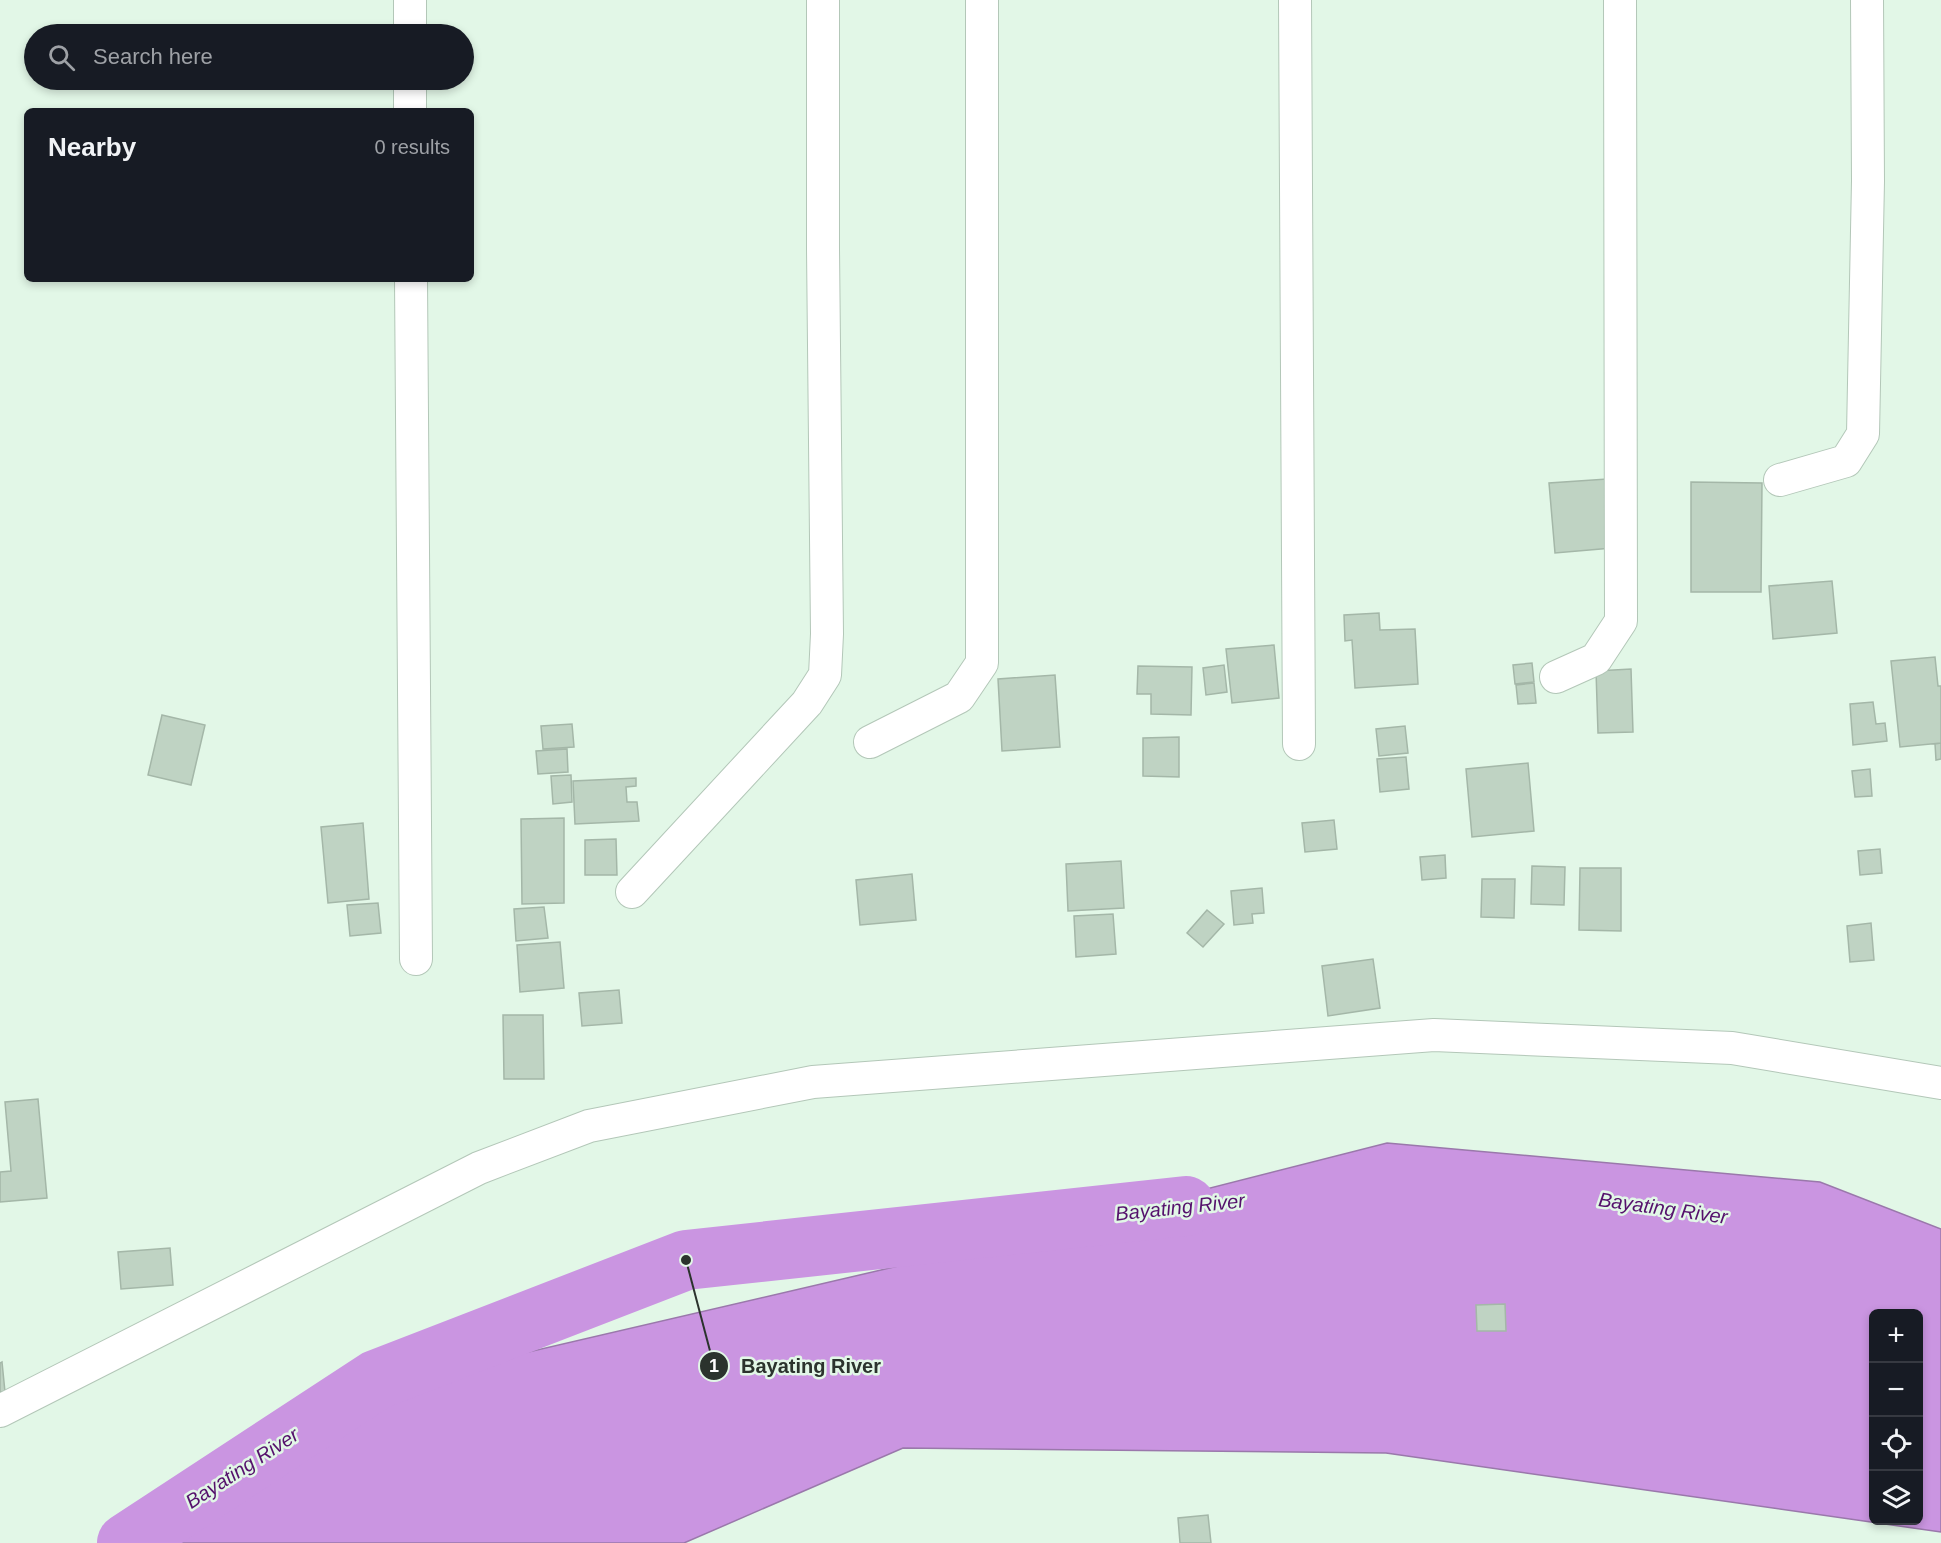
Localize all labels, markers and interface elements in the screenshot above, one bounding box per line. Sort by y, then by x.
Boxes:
search box [24,24,474,90]
icon: search [45,41,78,74]
text: Search here [93,44,213,69]
text: Nearby [48,132,136,162]
text: 0 results [374,136,450,158]
water label: Bayating River [1597,1188,1730,1228]
water label: Bayating River [1114,1189,1247,1225]
map controls [1869,1309,1923,1525]
button: + [1869,1309,1923,1363]
callout: Bayating River [699,1347,893,1385]
text: Bayating River [741,1355,881,1377]
text: 1 [709,1356,719,1376]
button: − [1869,1363,1923,1417]
button: locate [1869,1417,1923,1471]
water label: Bayating River [181,1423,304,1513]
button: layers [1869,1471,1923,1525]

